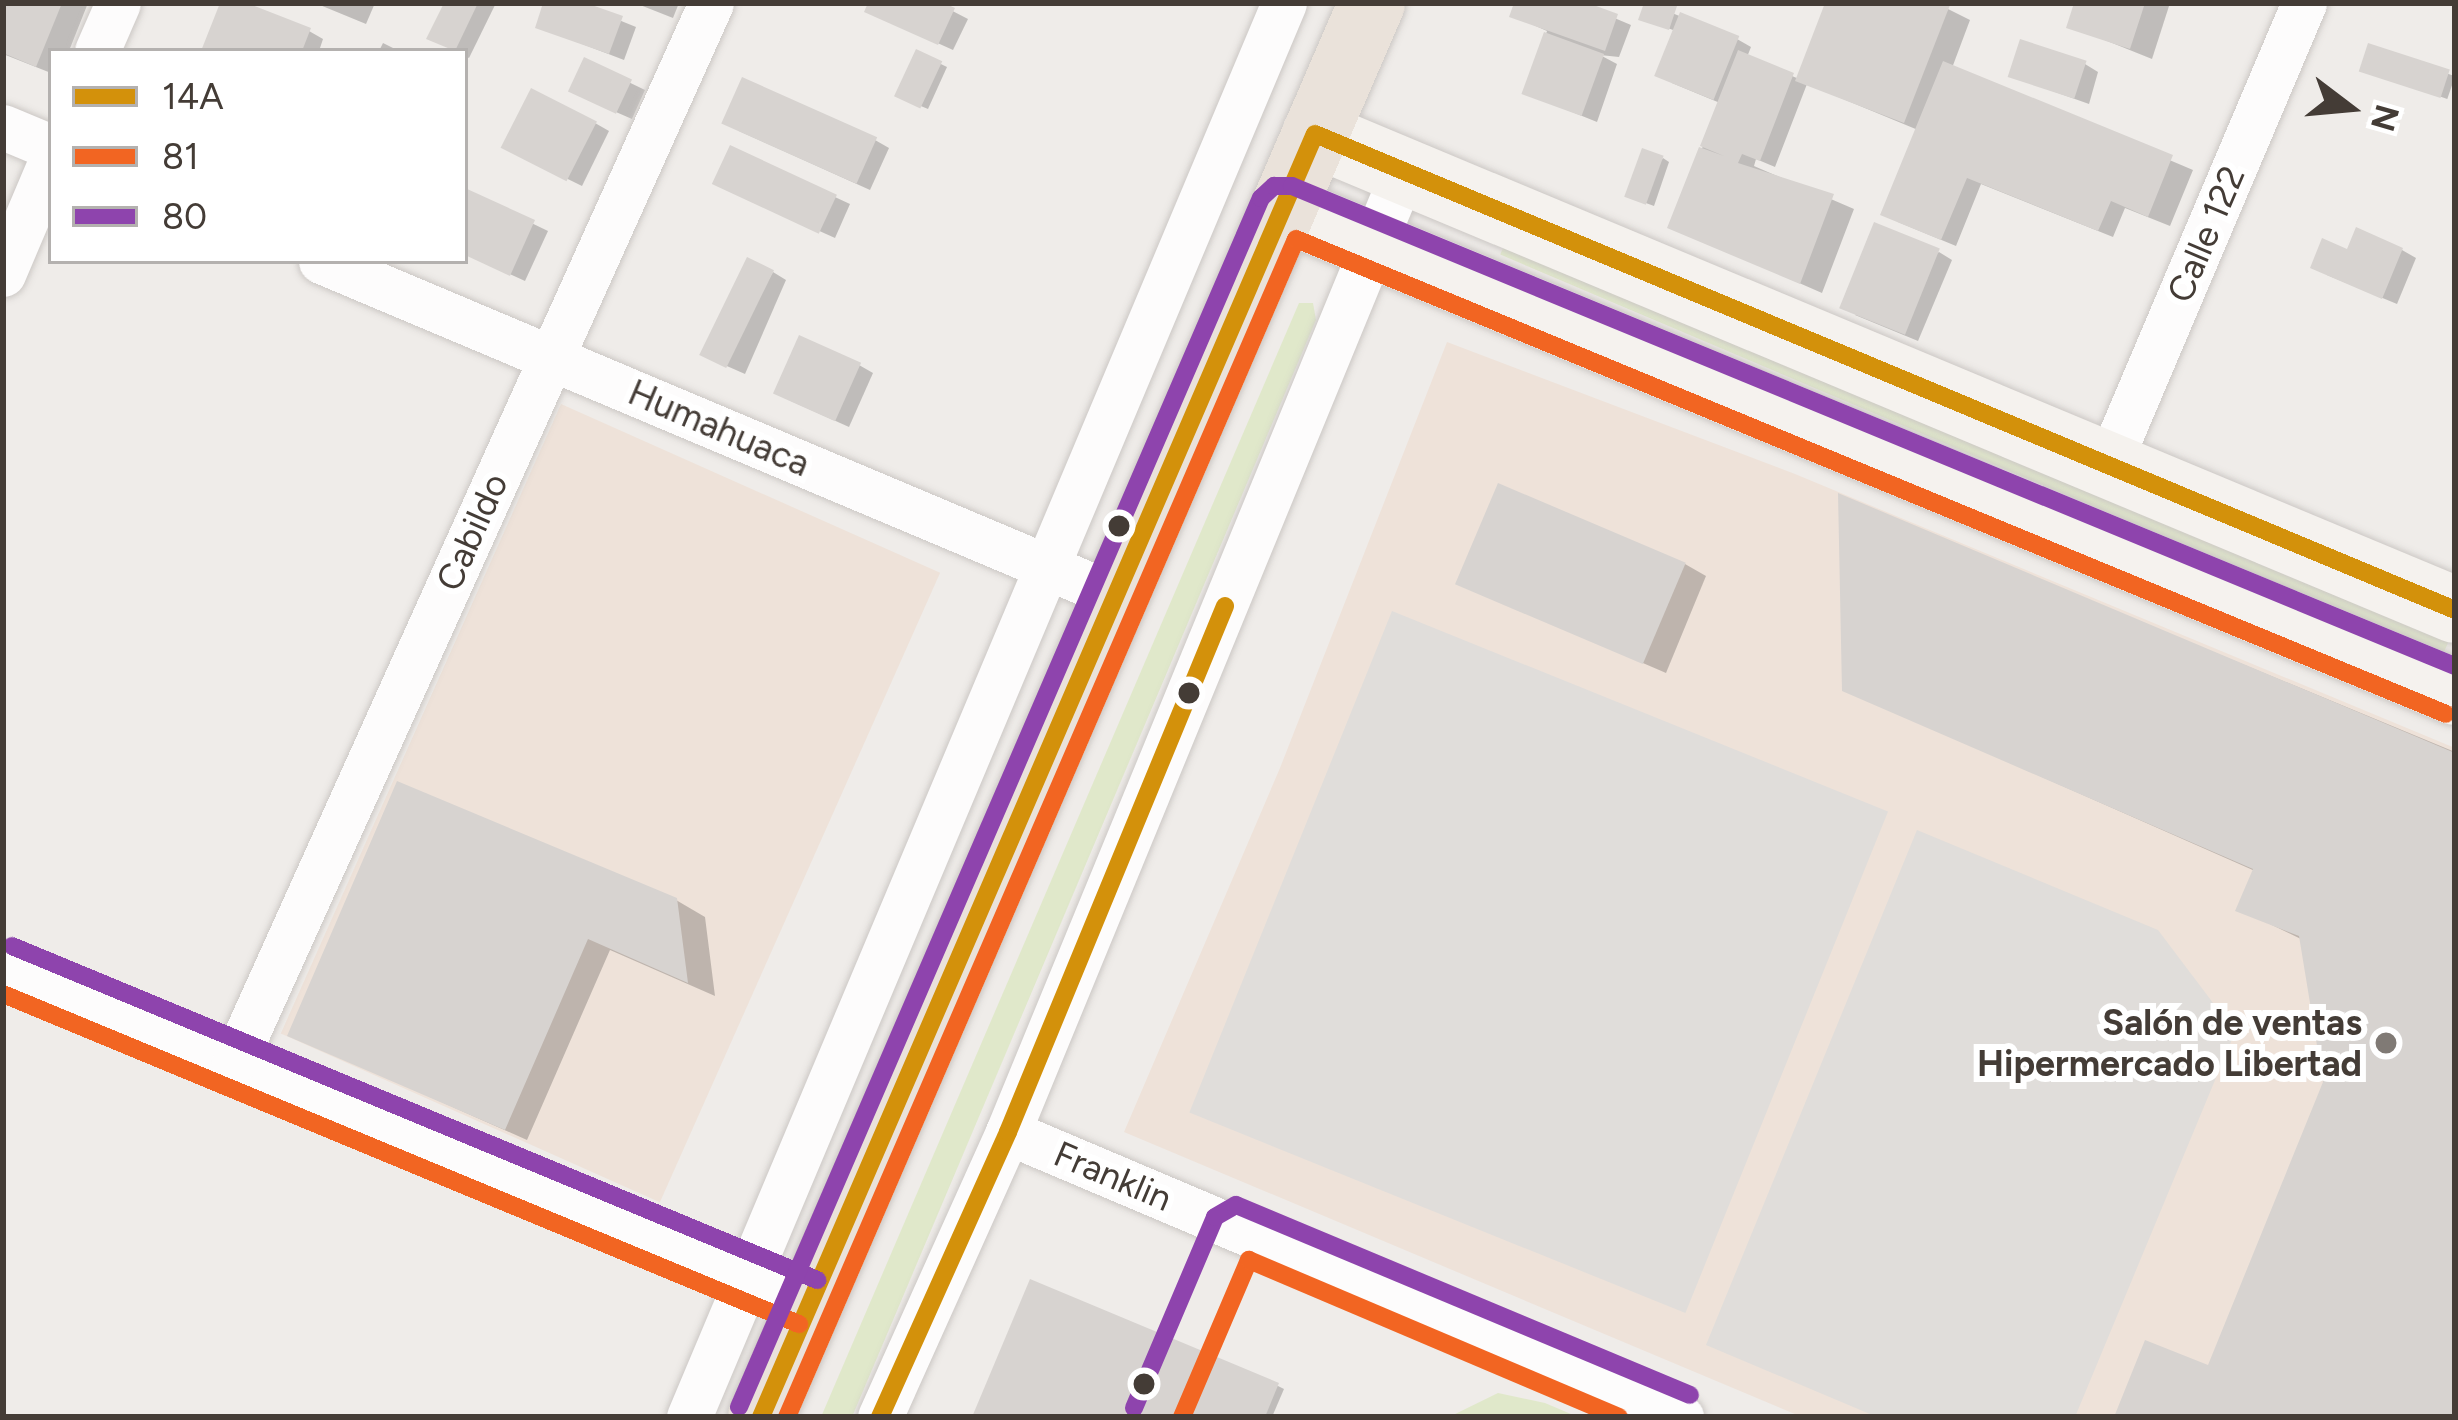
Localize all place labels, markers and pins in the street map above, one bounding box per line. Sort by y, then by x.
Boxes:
unlabelled marker [1108,515,1130,537]
unlabelled marker [1178,682,1200,704]
place label: Salón de ventas Hipermercado Libertad [1977,1000,2362,1085]
marker: Salón de ventas Hipermercado Libertad [2373,1030,2399,1056]
unlabelled marker [1133,1373,1155,1395]

